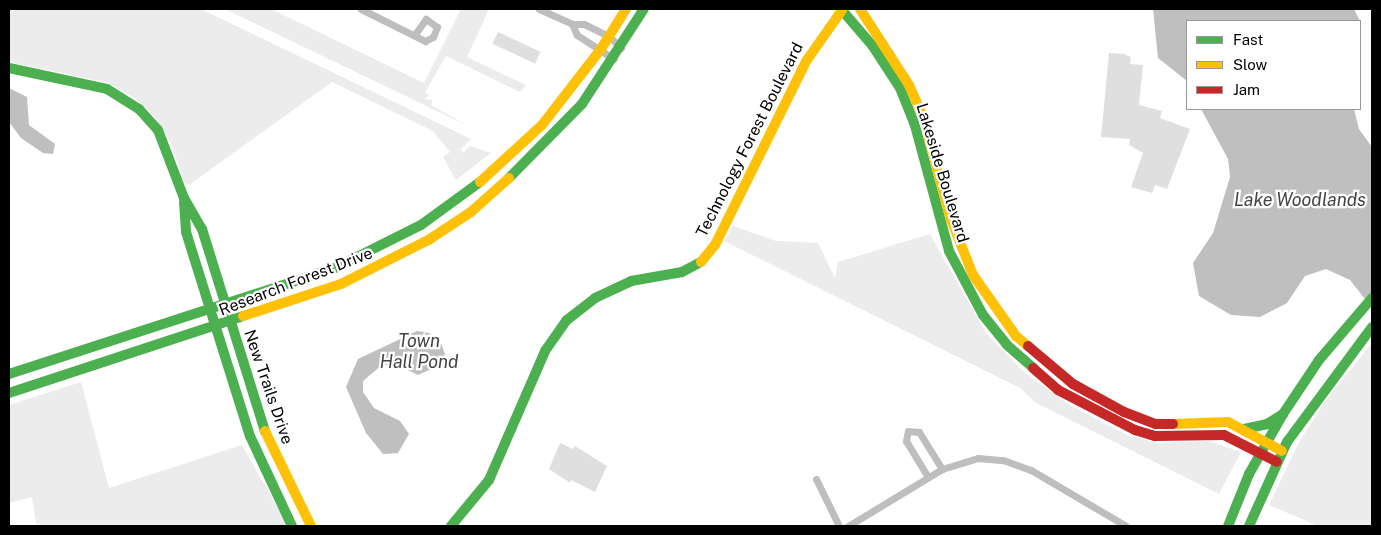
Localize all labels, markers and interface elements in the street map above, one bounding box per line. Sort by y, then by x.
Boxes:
legend [1186,20,1361,110]
text: Fast [1233,31,1263,48]
street label: Technology Forest Boulevard [692,39,808,241]
text: Slow [1233,56,1267,73]
text: Jam [1233,81,1260,98]
street label: Lakeside Boulevard [912,101,972,245]
water label: Lake Woodlands [1234,189,1366,211]
street label: Research Forest Drive [216,244,376,320]
street label: New Trails Drive [239,327,297,447]
water label: Town Hall Pond [380,331,458,374]

